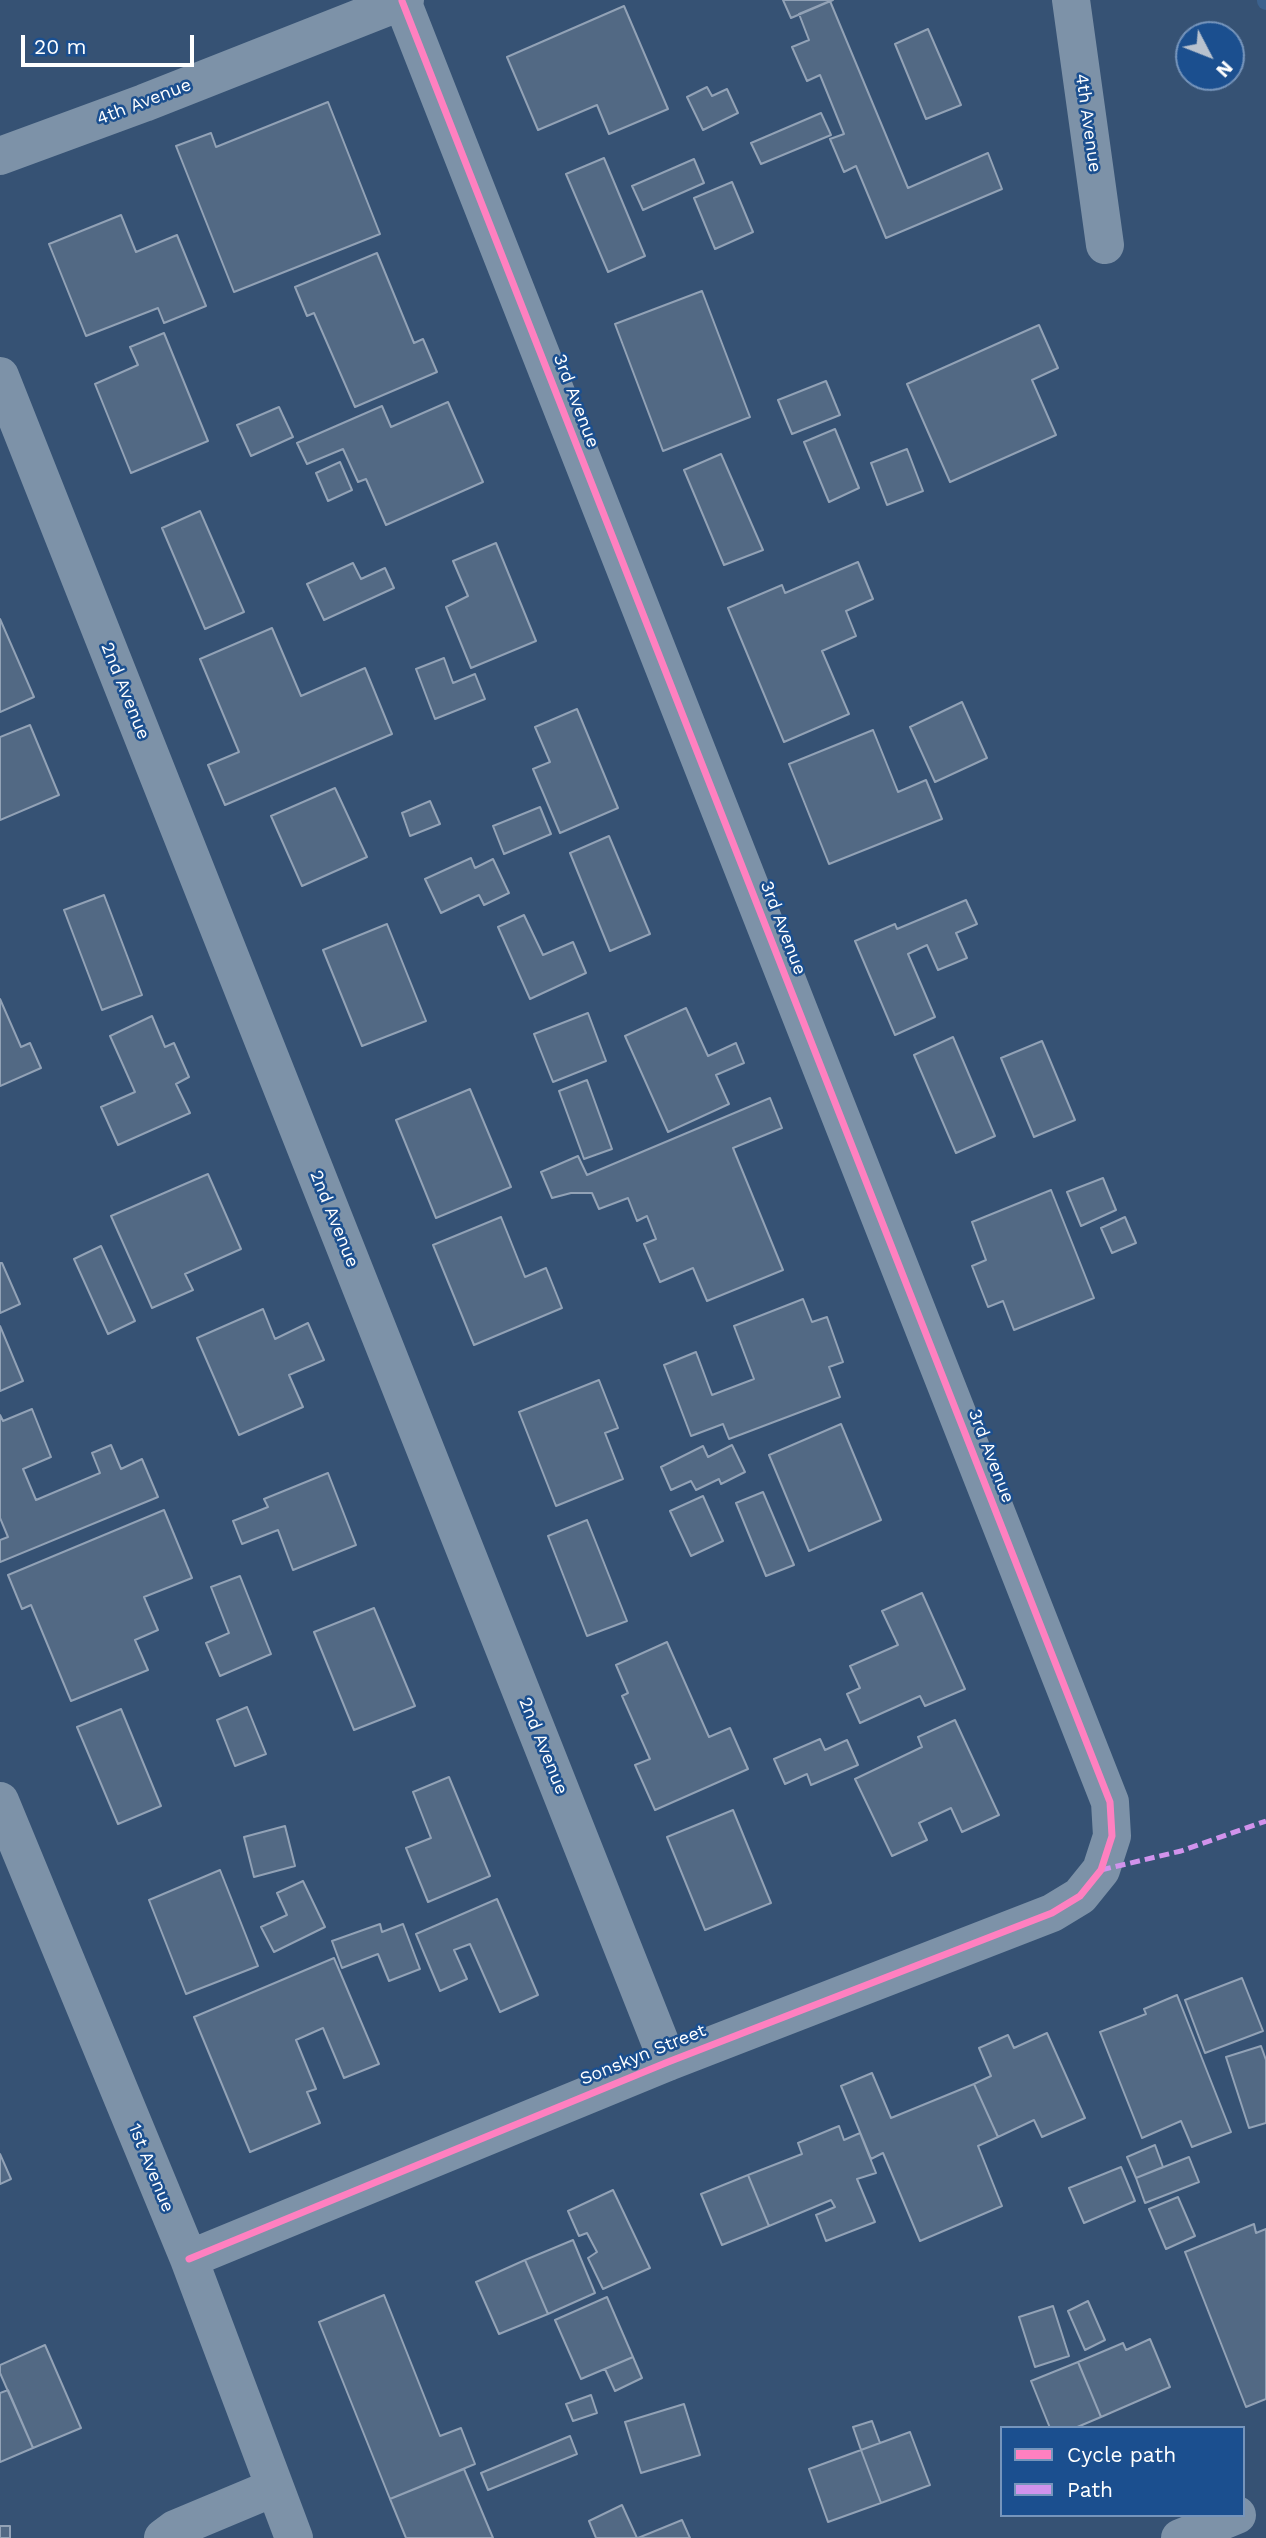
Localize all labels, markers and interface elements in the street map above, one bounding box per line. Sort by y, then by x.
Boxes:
scale bar [24,21,198,65]
north arrow [1175,21,1245,91]
text: 20 m [34,34,86,59]
text: N [1211,56,1238,82]
street label: 4th Avenue [1070,72,1106,174]
street label: 4th Avenue [94,74,194,130]
street label: 3rd Avenue [548,351,604,451]
street label: 2nd Avenue [96,639,154,743]
street label: 3rd Avenue [755,878,811,978]
street label: 2nd Avenue [305,1167,363,1271]
street label: 3rd Avenue [963,1406,1019,1506]
street label: 2nd Avenue [514,1694,572,1798]
street label: Sonskyn Street [577,2020,709,2090]
street label: 1st Avenue [123,2120,179,2216]
legend [1000,2426,1245,2517]
text: Cycle path [1067,2442,1176,2467]
text: Path [1067,2477,1113,2502]

